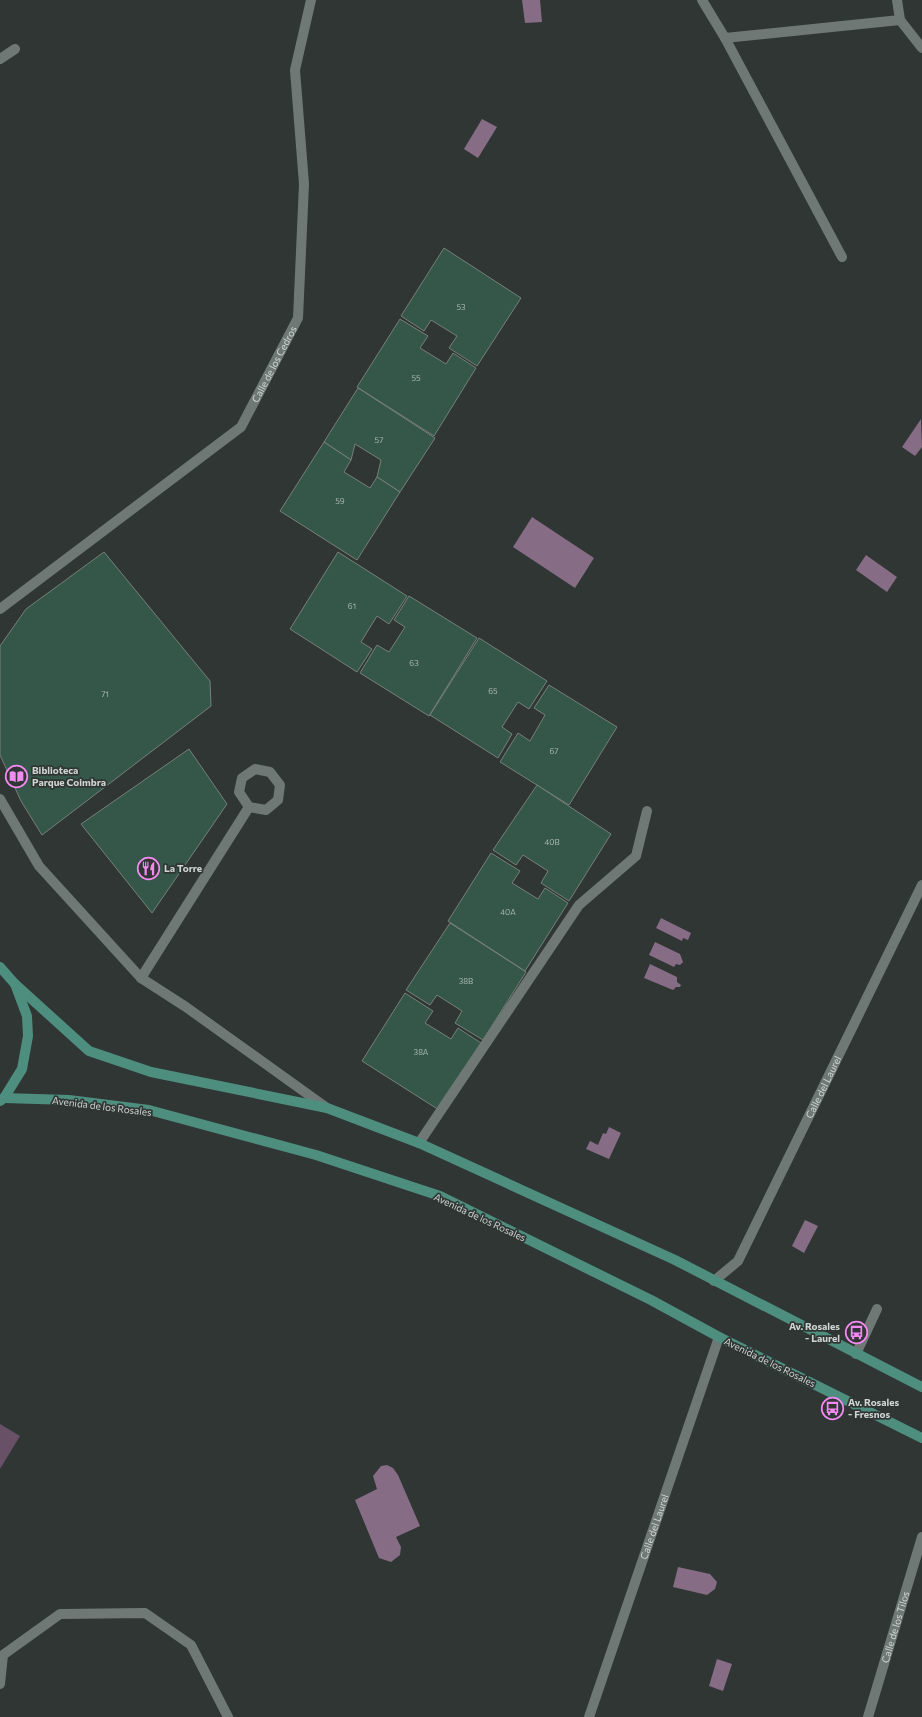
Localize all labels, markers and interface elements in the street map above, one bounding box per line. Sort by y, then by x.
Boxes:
house number: 53 [456,302,466,312]
street label: Calle de los Cedros [249,323,299,404]
house number: 55 [411,373,421,383]
house number: 57 [375,435,383,445]
house number: 59 [335,496,345,506]
house number: 61 [348,601,356,611]
house number: 63 [409,658,419,668]
house number: 65 [488,686,498,696]
house number: 71 [101,689,109,699]
house number: 67 [549,746,559,756]
library icon: Biblioteca Parque Coimbra [3,763,29,789]
place label: Biblioteca Parque Coimbra [32,764,106,788]
house number: 40B [544,837,560,847]
restaurant icon: La Torre [136,855,162,881]
place label: La Torre [164,862,202,874]
house number: 40A [500,907,516,917]
house number: 38B [459,976,473,986]
house number: 38A [414,1047,429,1057]
street label: Calle del Laurel [803,1054,844,1120]
street label: Avenida de los Rosales [52,1094,153,1118]
street label: Avenida de los Rosales [432,1190,528,1244]
bus stop icon: Av. Rosales - Laurel [843,1319,869,1345]
place label: Av. Rosales - Laurel [789,1320,840,1344]
street label: Avenida de los Rosales [722,1335,818,1390]
bus stop icon: Av. Rosales - Fresnos [820,1395,846,1421]
place label: Av. Rosales - Fresnos [848,1396,899,1420]
street label: Calle del Laurel [637,1493,671,1561]
street label: Calle de los Tilos [879,1589,912,1664]

